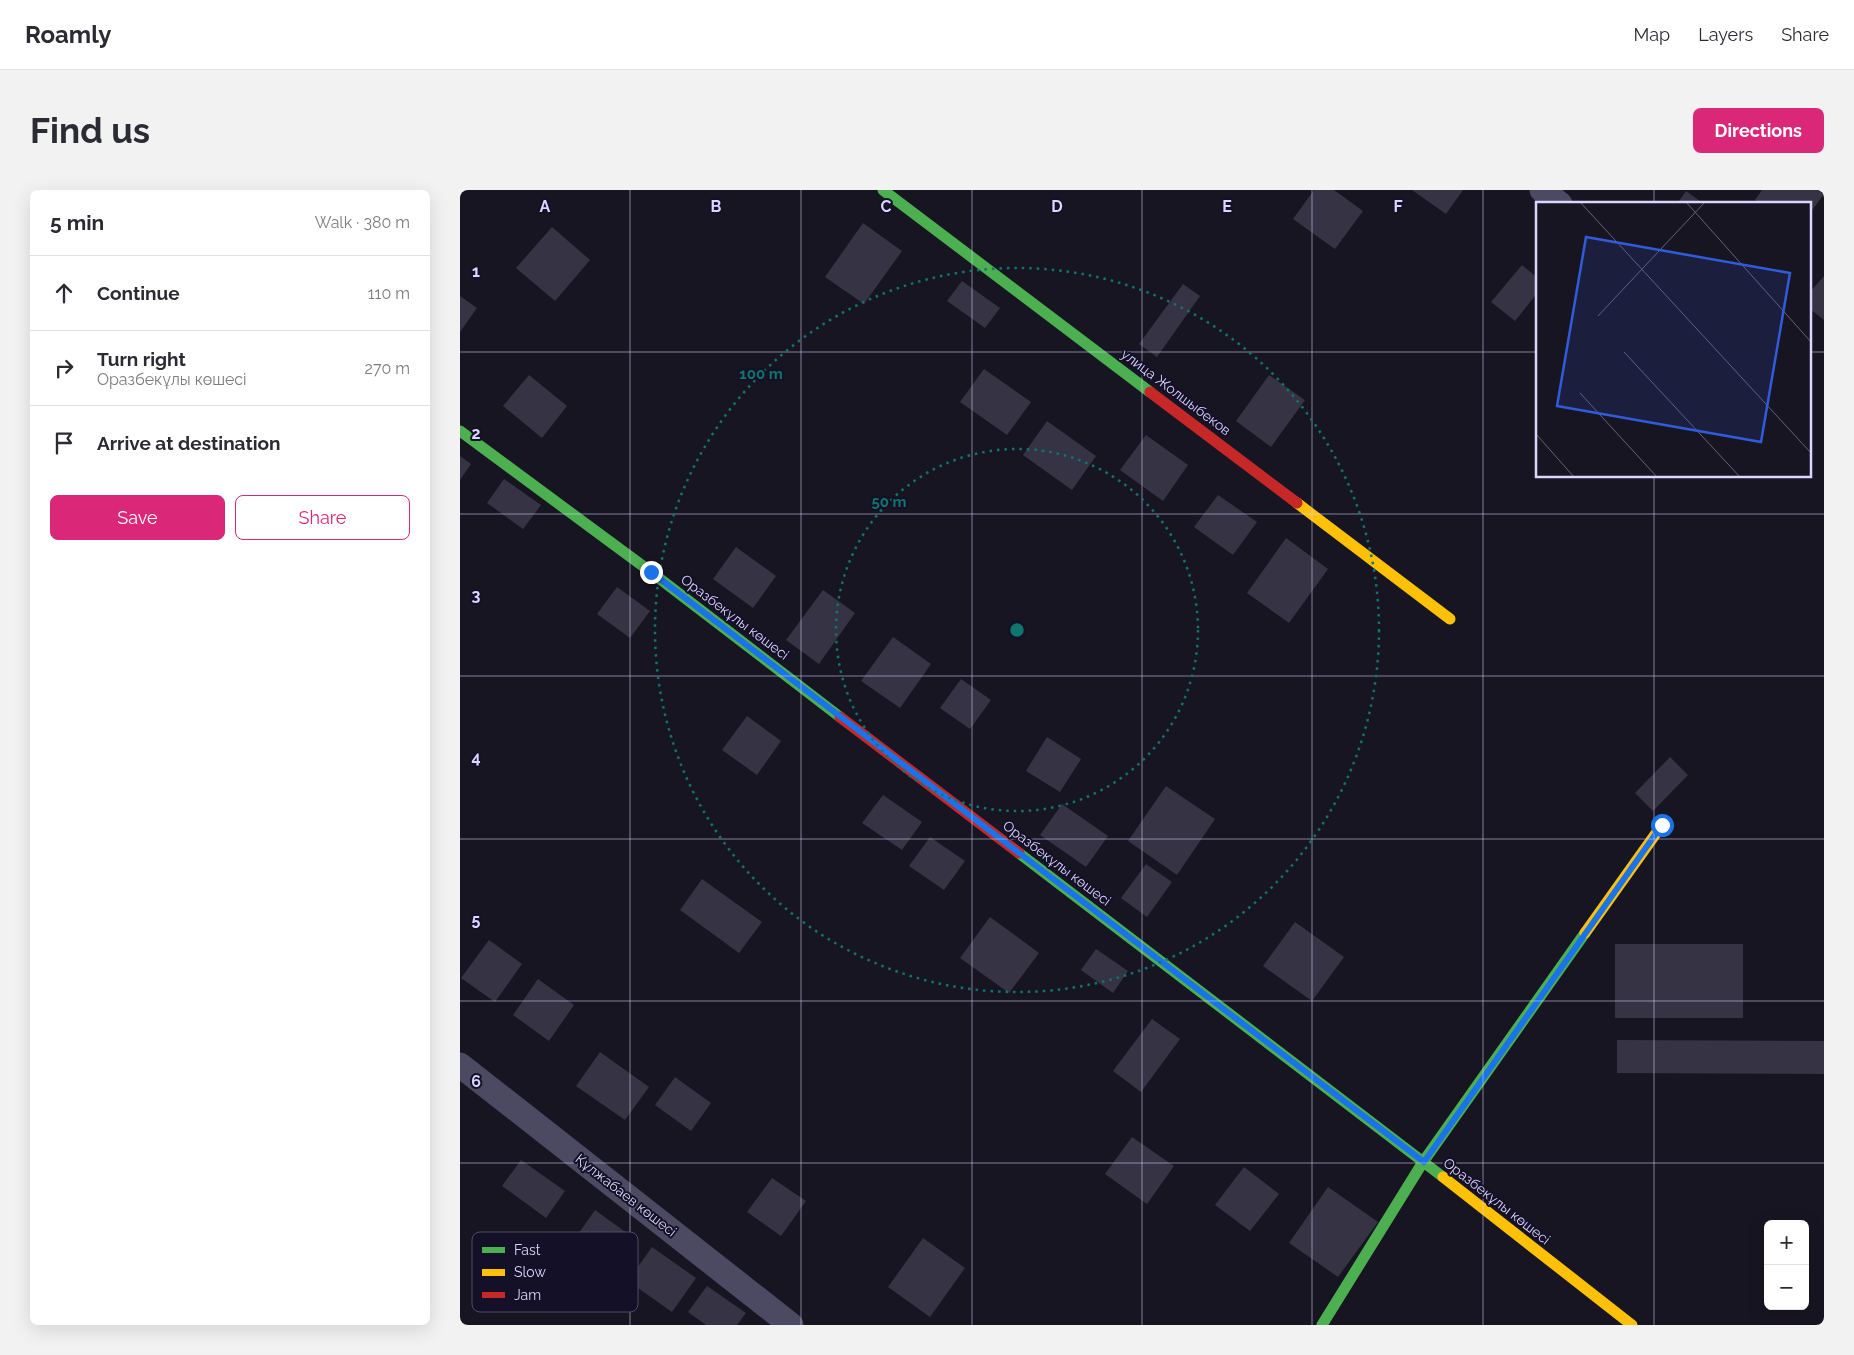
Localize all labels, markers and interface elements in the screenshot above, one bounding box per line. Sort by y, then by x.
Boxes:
text: Roamly [25,20,111,49]
text: Map [1634,24,1670,45]
text: Layers [1698,24,1753,45]
text: Share [1781,24,1829,45]
button: Directions [1693,108,1824,153]
text: Find us [30,110,150,151]
text: A [540,197,551,216]
text: B [711,197,722,216]
text: C [881,197,892,216]
text: D [1051,197,1063,216]
text: E [1222,197,1232,216]
text: F [1393,197,1403,216]
inset map [1536,202,1812,478]
text: 5 min [50,210,104,235]
text: Walk · 380 m [315,213,410,232]
text: 1 [472,262,480,281]
icon: ahead [50,279,78,307]
text: Continue [97,282,180,304]
text: 110 m [368,284,410,303]
street label: улица Жолшыбеков [1118,346,1234,438]
text: Turn right [97,348,186,370]
icon: right [50,354,78,382]
text: 270 m [365,359,410,378]
text: 100 m [739,365,783,383]
text: Оразбекұлы көшесі [97,370,247,389]
text: 2 [471,424,481,443]
icon: arrive [50,429,78,457]
text: Arrive at destination [97,432,281,454]
text: 50 m [871,493,907,511]
button: Save [50,495,225,540]
button: Share [235,495,410,540]
route end [640,561,663,584]
street label: Оразбекұлы көшесі [678,571,792,663]
text: 3 [472,586,481,605]
centre of rings [1008,621,1026,639]
text: 4 [471,748,481,767]
route start [1651,814,1674,837]
street label: Оразбекұлы көшесі [1000,817,1114,909]
text: 5 [472,910,481,929]
text: 6 [471,1072,481,1091]
street label: Құлжабаев көшесі [572,1151,680,1239]
street label: Оразбекұлы көшесі [1441,1154,1553,1248]
map controls [1764,1220,1809,1310]
button: + [1764,1220,1809,1265]
legend [472,1232,638,1312]
text: Fast [514,1242,541,1258]
text: Slow [514,1264,546,1280]
button: − [1764,1265,1809,1310]
text: Jam [514,1287,541,1303]

